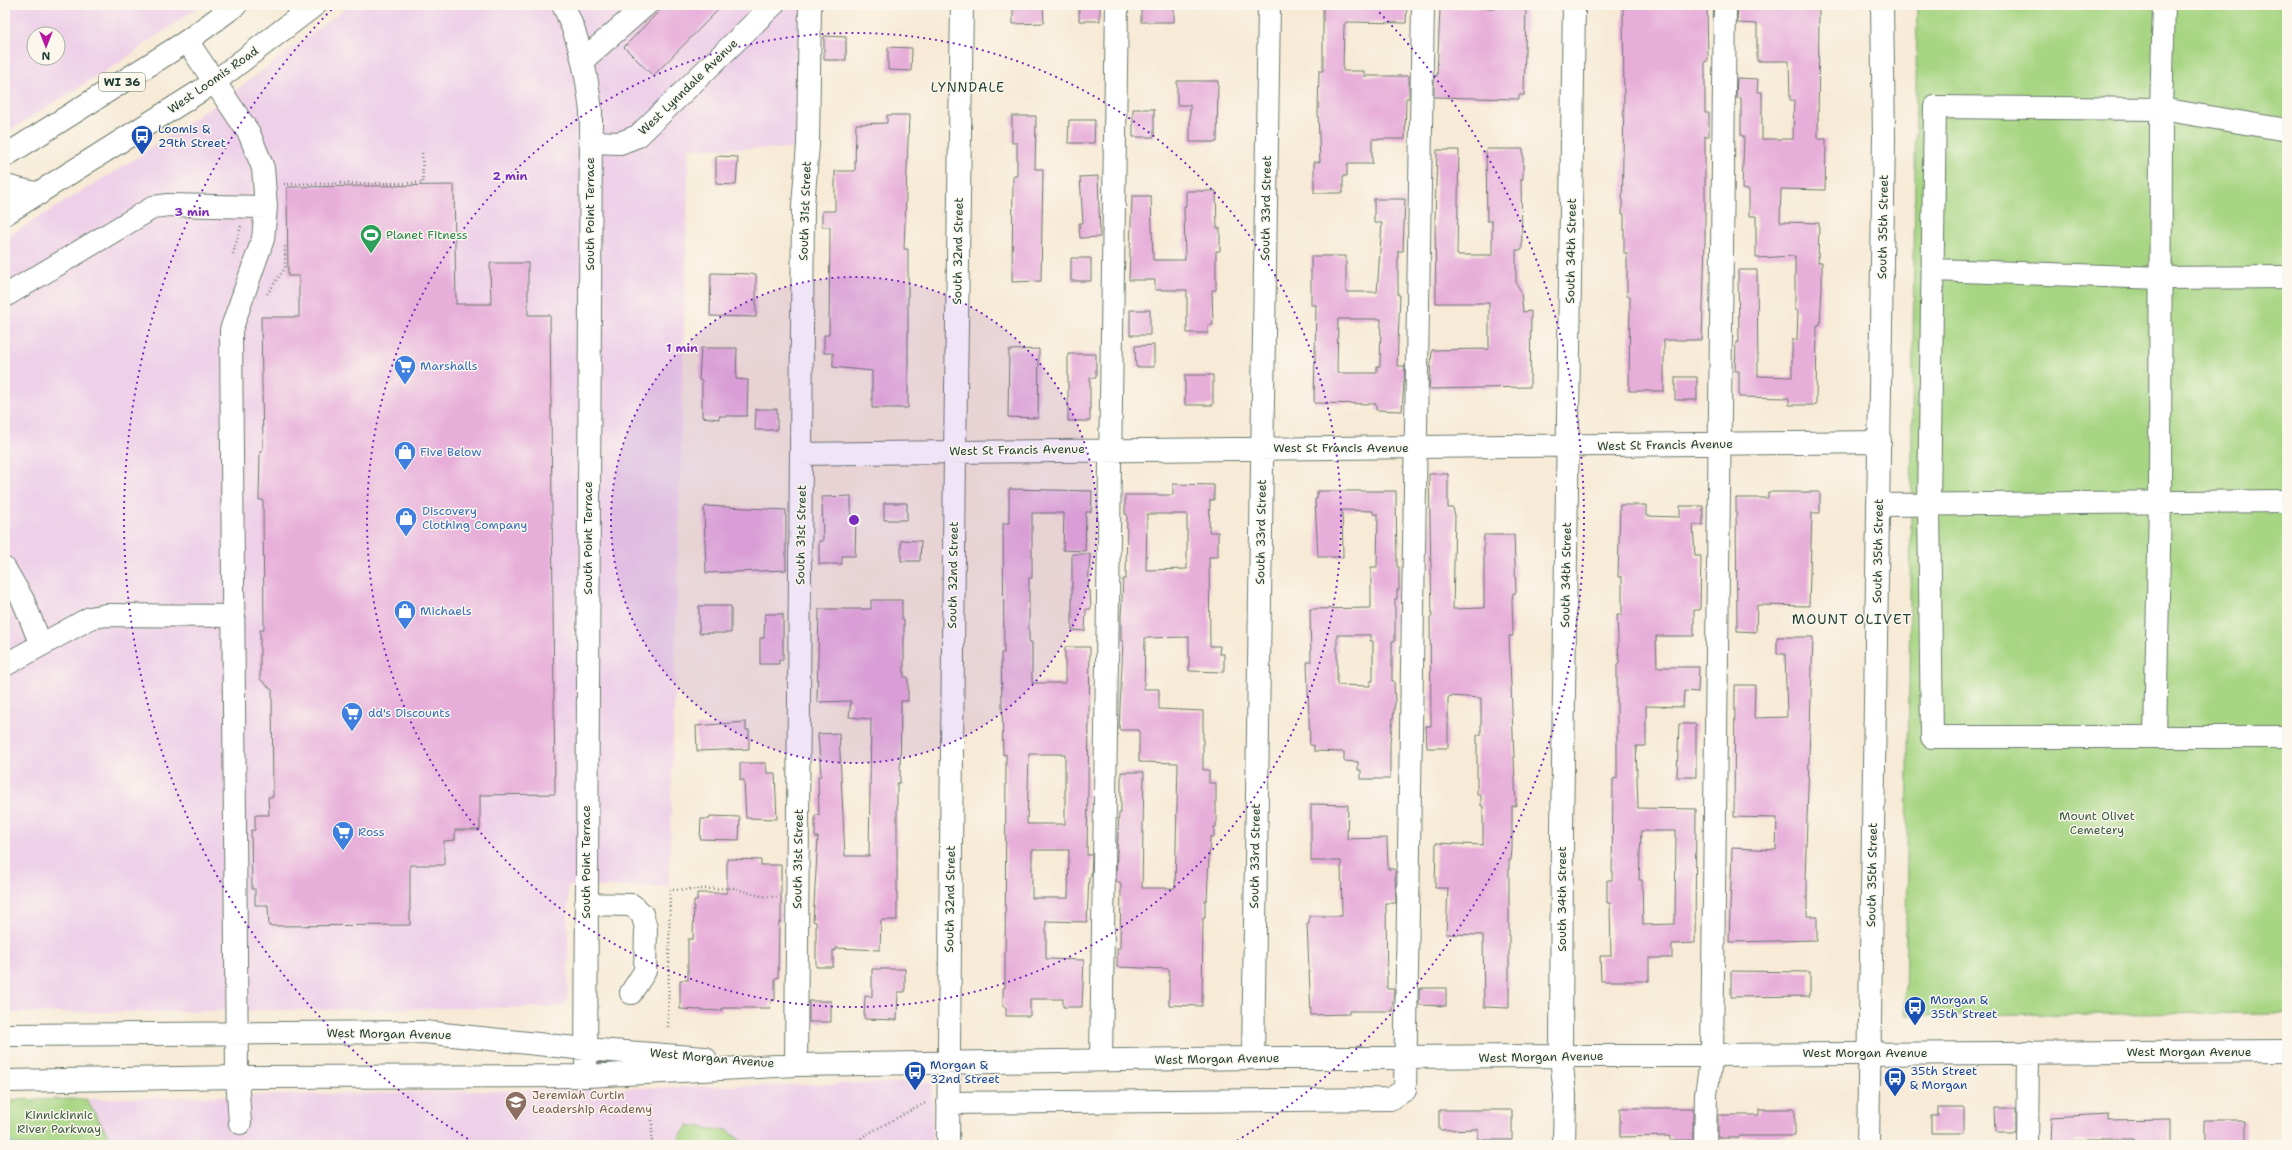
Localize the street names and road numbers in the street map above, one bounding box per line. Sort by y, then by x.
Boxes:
street label: West Lynndale Avenue [635,35,741,139]
street label: West Loomis Road [165,42,262,117]
road number: WI 36 [99,73,145,91]
street label: South 33rd Street [1257,155,1275,261]
street label: South Point Terrace [582,157,598,271]
street label: South 31st Street [795,161,815,261]
street label: South 35th Street [1874,175,1892,279]
street label: South 32nd Street [949,197,967,305]
street label: South 34th Street [1562,198,1580,304]
street label: West St Francis Avenue [1597,436,1733,454]
street label: West St Francis Avenue [1273,440,1409,456]
street label: West St Francis Avenue [949,441,1085,459]
street label: South 33rd Street [1252,479,1270,585]
street label: South Point Terrace [580,481,596,595]
street label: South 31st Street [792,485,810,585]
street label: South 35th Street [1869,499,1887,603]
street label: South 32nd Street [944,521,962,629]
street label: South 34th Street [1557,522,1575,628]
street label: South 33rd Street [1246,803,1264,909]
street label: South Point Terrace [578,805,594,919]
street label: South 31st Street [789,809,807,909]
street label: South 35th Street [1863,823,1881,927]
street label: South 32nd Street [941,845,959,953]
street label: South 34th Street [1554,846,1570,952]
street label: West Morgan Avenue [326,1025,452,1043]
street label: West Morgan Avenue [2127,1044,2252,1060]
street label: West Morgan Avenue [649,1045,775,1071]
street label: West Morgan Avenue [1803,1045,1928,1061]
street label: West Morgan Avenue [1478,1048,1604,1066]
street label: West Morgan Avenue [1154,1050,1280,1068]

